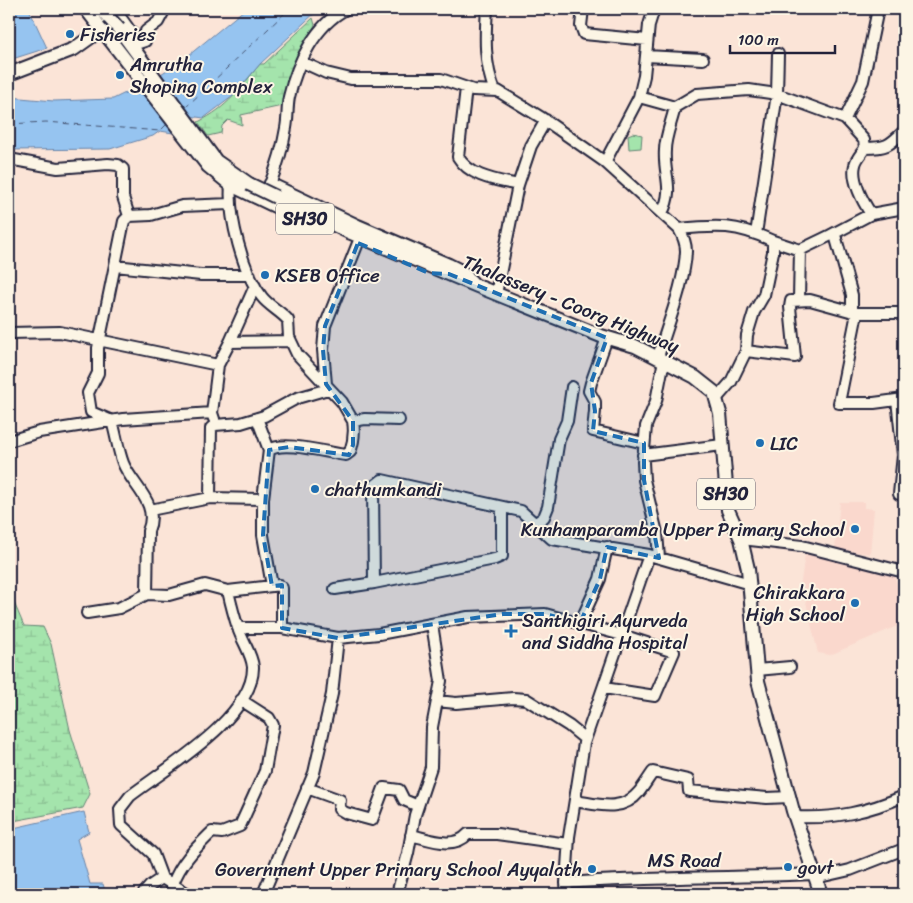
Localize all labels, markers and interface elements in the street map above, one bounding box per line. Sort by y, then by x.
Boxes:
place label: Fisheries [80,18,156,51]
scale bar [730,22,836,54]
text: 100 m [738,27,779,53]
marker: Fisheries [64,28,76,40]
place label: Amrutha Shoping Complex [129,48,273,103]
marker: Amrutha Shoping Complex [114,69,126,81]
road number: SH30 [276,203,334,234]
street label: Thalassery - Coorg Highway [458,245,685,363]
place label: KSEB Office [275,259,380,292]
marker: KSEB Office [259,269,271,281]
place label: LIC [770,427,798,460]
marker: LIC [754,437,766,449]
place label: chathumkandi [325,473,442,506]
road number: SH30 [697,478,755,509]
marker: chathumkandi [309,483,321,495]
place label: Kunhamparamba Upper Primary School [521,513,846,546]
marker: Kunhamparamba Upper Primary School [849,523,861,535]
place label: Chirakkara High School [746,576,846,631]
marker: Chirakkara High School [849,597,861,609]
place label: Santhigiri Ayurveda and Siddha Hospital [522,604,688,659]
marker: Santhigiri Ayurveda and Siddha Hospital [504,624,518,638]
street label: MS Road [648,844,722,877]
place label: govt [796,851,835,884]
place label: Government Upper Primary School Ayyalath [215,853,582,886]
marker: govt [782,861,794,873]
marker: Government Upper Primary School Ayyalath [586,863,598,875]

